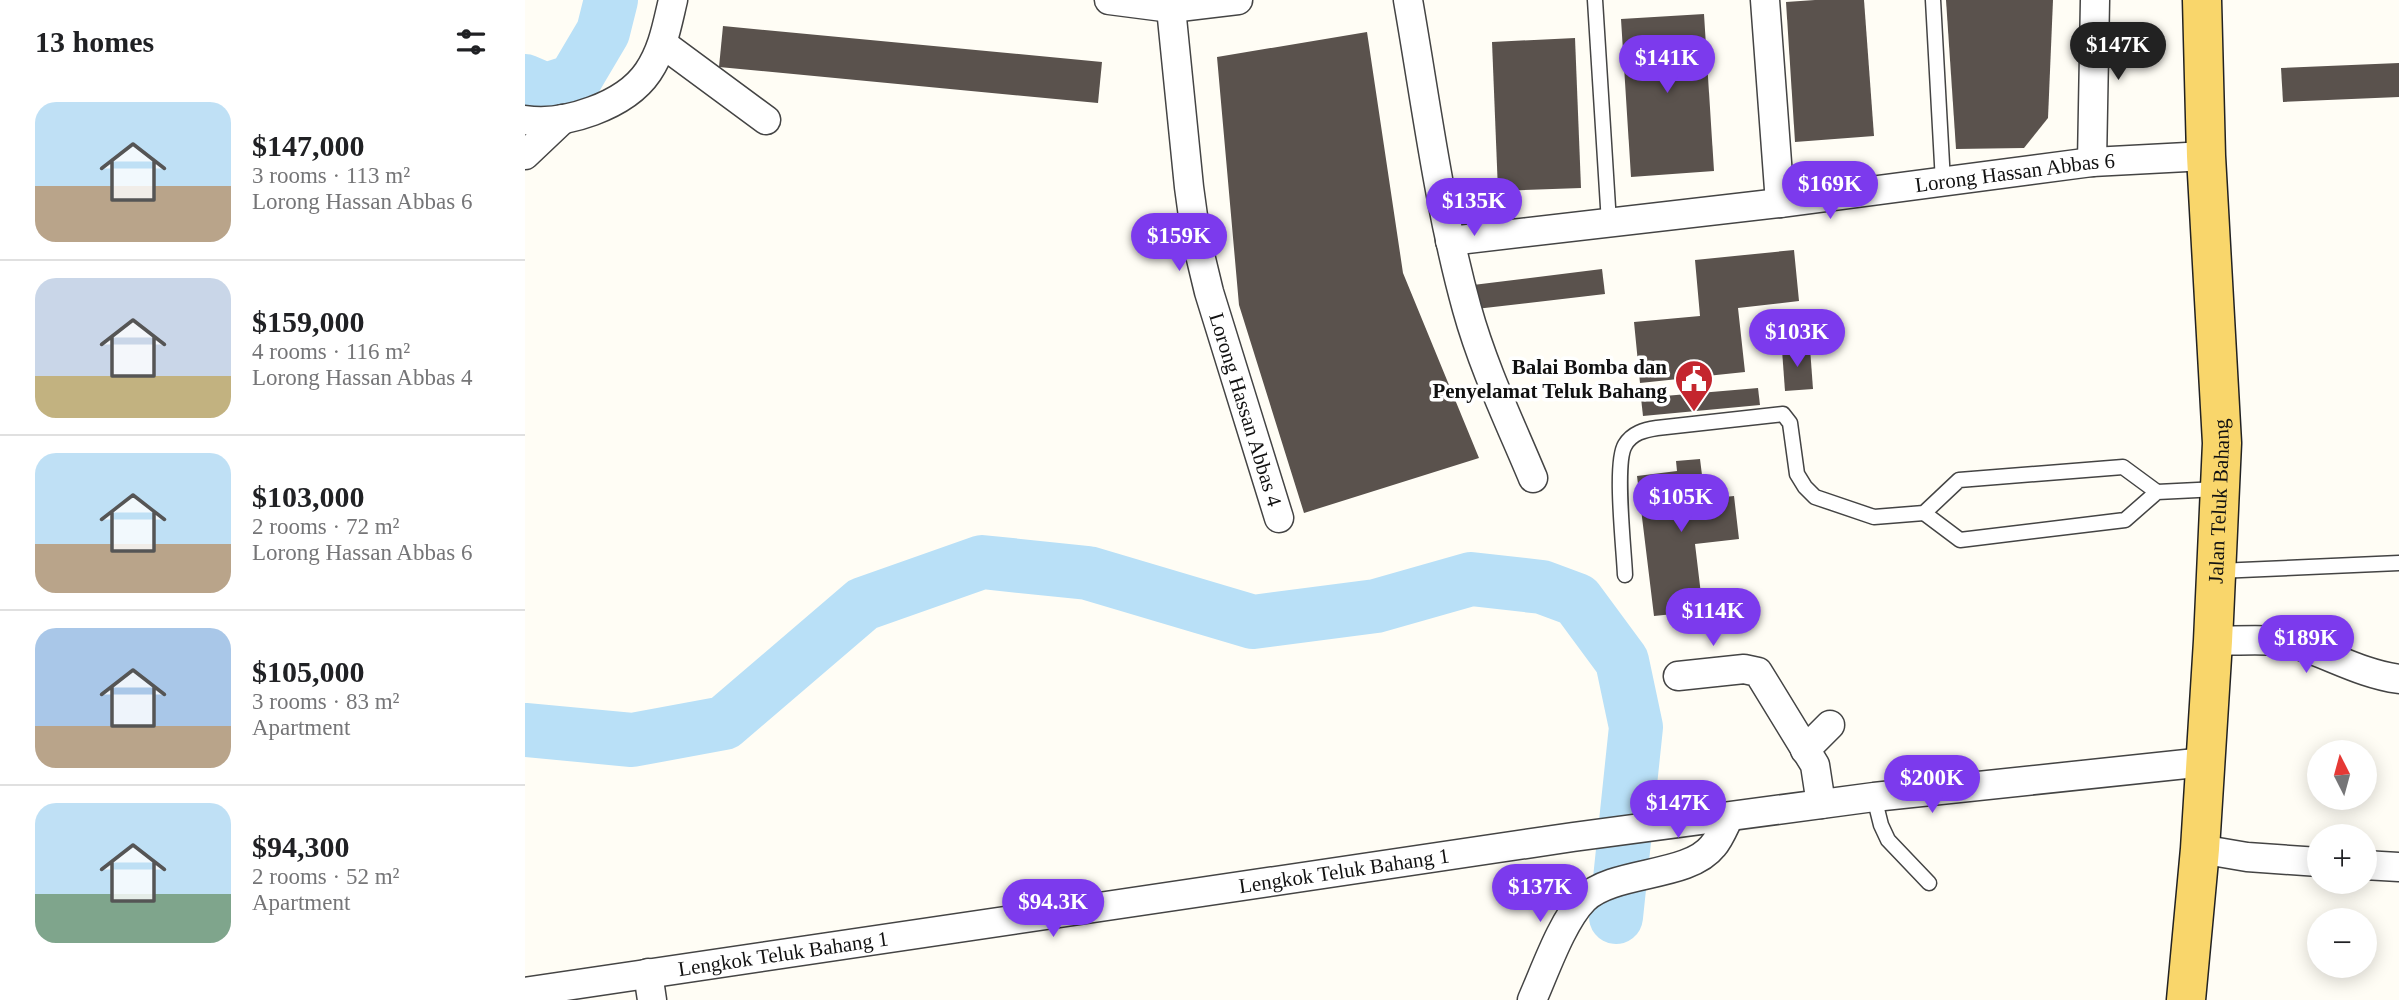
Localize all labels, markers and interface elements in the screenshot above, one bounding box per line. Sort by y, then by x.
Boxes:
pin: $147K [2069,22,2167,82]
icon: filters [452,23,490,61]
text: 13 homes [35,25,154,58]
text: $147K [2086,32,2150,57]
pin: $141K [1618,36,1716,95]
text: $141K [1635,45,1699,70]
text: $147,000 [252,129,365,162]
icon: home [91,130,175,214]
street label: Lorong Hassan Abbas 6 [1913,149,2115,197]
pin: $169K [1781,162,1879,221]
text: 3 rooms · 113 m² [252,163,410,188]
text: $169K [1798,171,1862,196]
pin: $135K [1425,178,1523,238]
text: $135K [1442,188,1506,213]
text: Lorong Hassan Abbas 6 [252,189,472,214]
pin: $159K [1130,214,1228,273]
text: $159K [1147,223,1211,248]
text: $159,000 [252,305,365,338]
icon: home [91,306,175,390]
street label: Lorong Hassan Abbas 4 [1204,310,1287,510]
pin: $103K [1748,310,1846,369]
text: $103K [1765,319,1829,344]
text: 4 rooms · 116 m² [252,339,410,364]
place label: Balai Bomba dan Penyelamat Teluk Bahang [1432,355,1667,403]
public building icon: Balai Bomba dan Penyelamat Teluk Bahang [1673,358,1715,413]
text: Lorong Hassan Abbas 4 [252,365,472,390]
street label: Jalan Teluk Bahang [2204,418,2234,584]
pin: $105K [1632,475,1730,534]
text: $103,000 [252,480,365,513]
icon: home [91,481,175,565]
text: $105K [1649,484,1713,509]
text: 2 rooms · 72 m² [252,514,399,539]
text: Lorong Hassan Abbas 6 [252,540,472,565]
pin: $114K [1664,588,1762,648]
text: $114K [1682,598,1744,623]
pin: $189K [2257,616,2355,675]
text: $189K [2274,625,2338,650]
text: $105,000 [252,655,365,688]
icon: home [91,656,175,740]
text: 3 rooms · 83 m² [252,689,399,714]
text: Apartment [252,715,350,740]
north arrow [2307,740,2377,810]
map controls [2307,740,2377,978]
pin: $200K [1883,756,1981,815]
text: $200K [1900,765,1964,790]
pin: $147K [1629,780,1727,840]
text: $147K [1646,790,1710,815]
button: + [2307,824,2377,894]
text: $94,300 [252,830,350,863]
icon: home [91,831,175,915]
street label: Lengkok Teluk Bahang 1 [1237,843,1451,898]
text: 2 rooms · 52 m² [252,864,399,889]
pin: $137K [1491,864,1589,924]
text: $137K [1508,874,1572,899]
pin: $94.3K [996,880,1110,939]
text: $94.3K [1018,889,1088,914]
text: Apartment [252,890,350,915]
button: − [2307,908,2377,978]
street label: Lengkok Teluk Bahang 1 [676,926,890,981]

